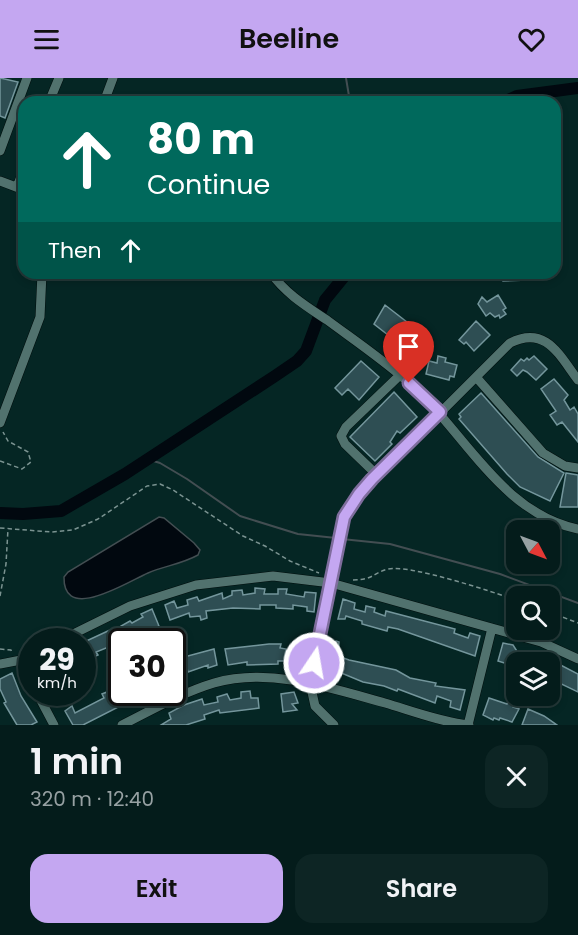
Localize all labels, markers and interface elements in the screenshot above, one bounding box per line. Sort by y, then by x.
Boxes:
text: Beeline [239,20,339,57]
icon: menu [30,23,63,56]
icon: heart [515,23,548,56]
text: 80 m [147,110,255,169]
icon: ahead [48,120,126,198]
text: Continue [147,166,270,203]
icon: ahead [114,234,147,267]
text: Then [48,235,102,266]
pin [383,321,434,383]
icon: arrive [392,330,425,363]
north arrow [506,520,560,574]
map controls [506,520,560,706]
button: search [506,586,560,640]
speed limit sign: 30 [108,628,186,706]
position arrow [282,631,346,695]
text: 29 [39,638,75,681]
button: layers [506,652,560,706]
text: km/h [37,672,77,693]
text: 1 min [30,736,123,787]
button: close [485,745,548,808]
text: 320 m · 12:40 [30,785,154,813]
button: Exit [30,854,283,923]
button: Share [295,854,548,923]

